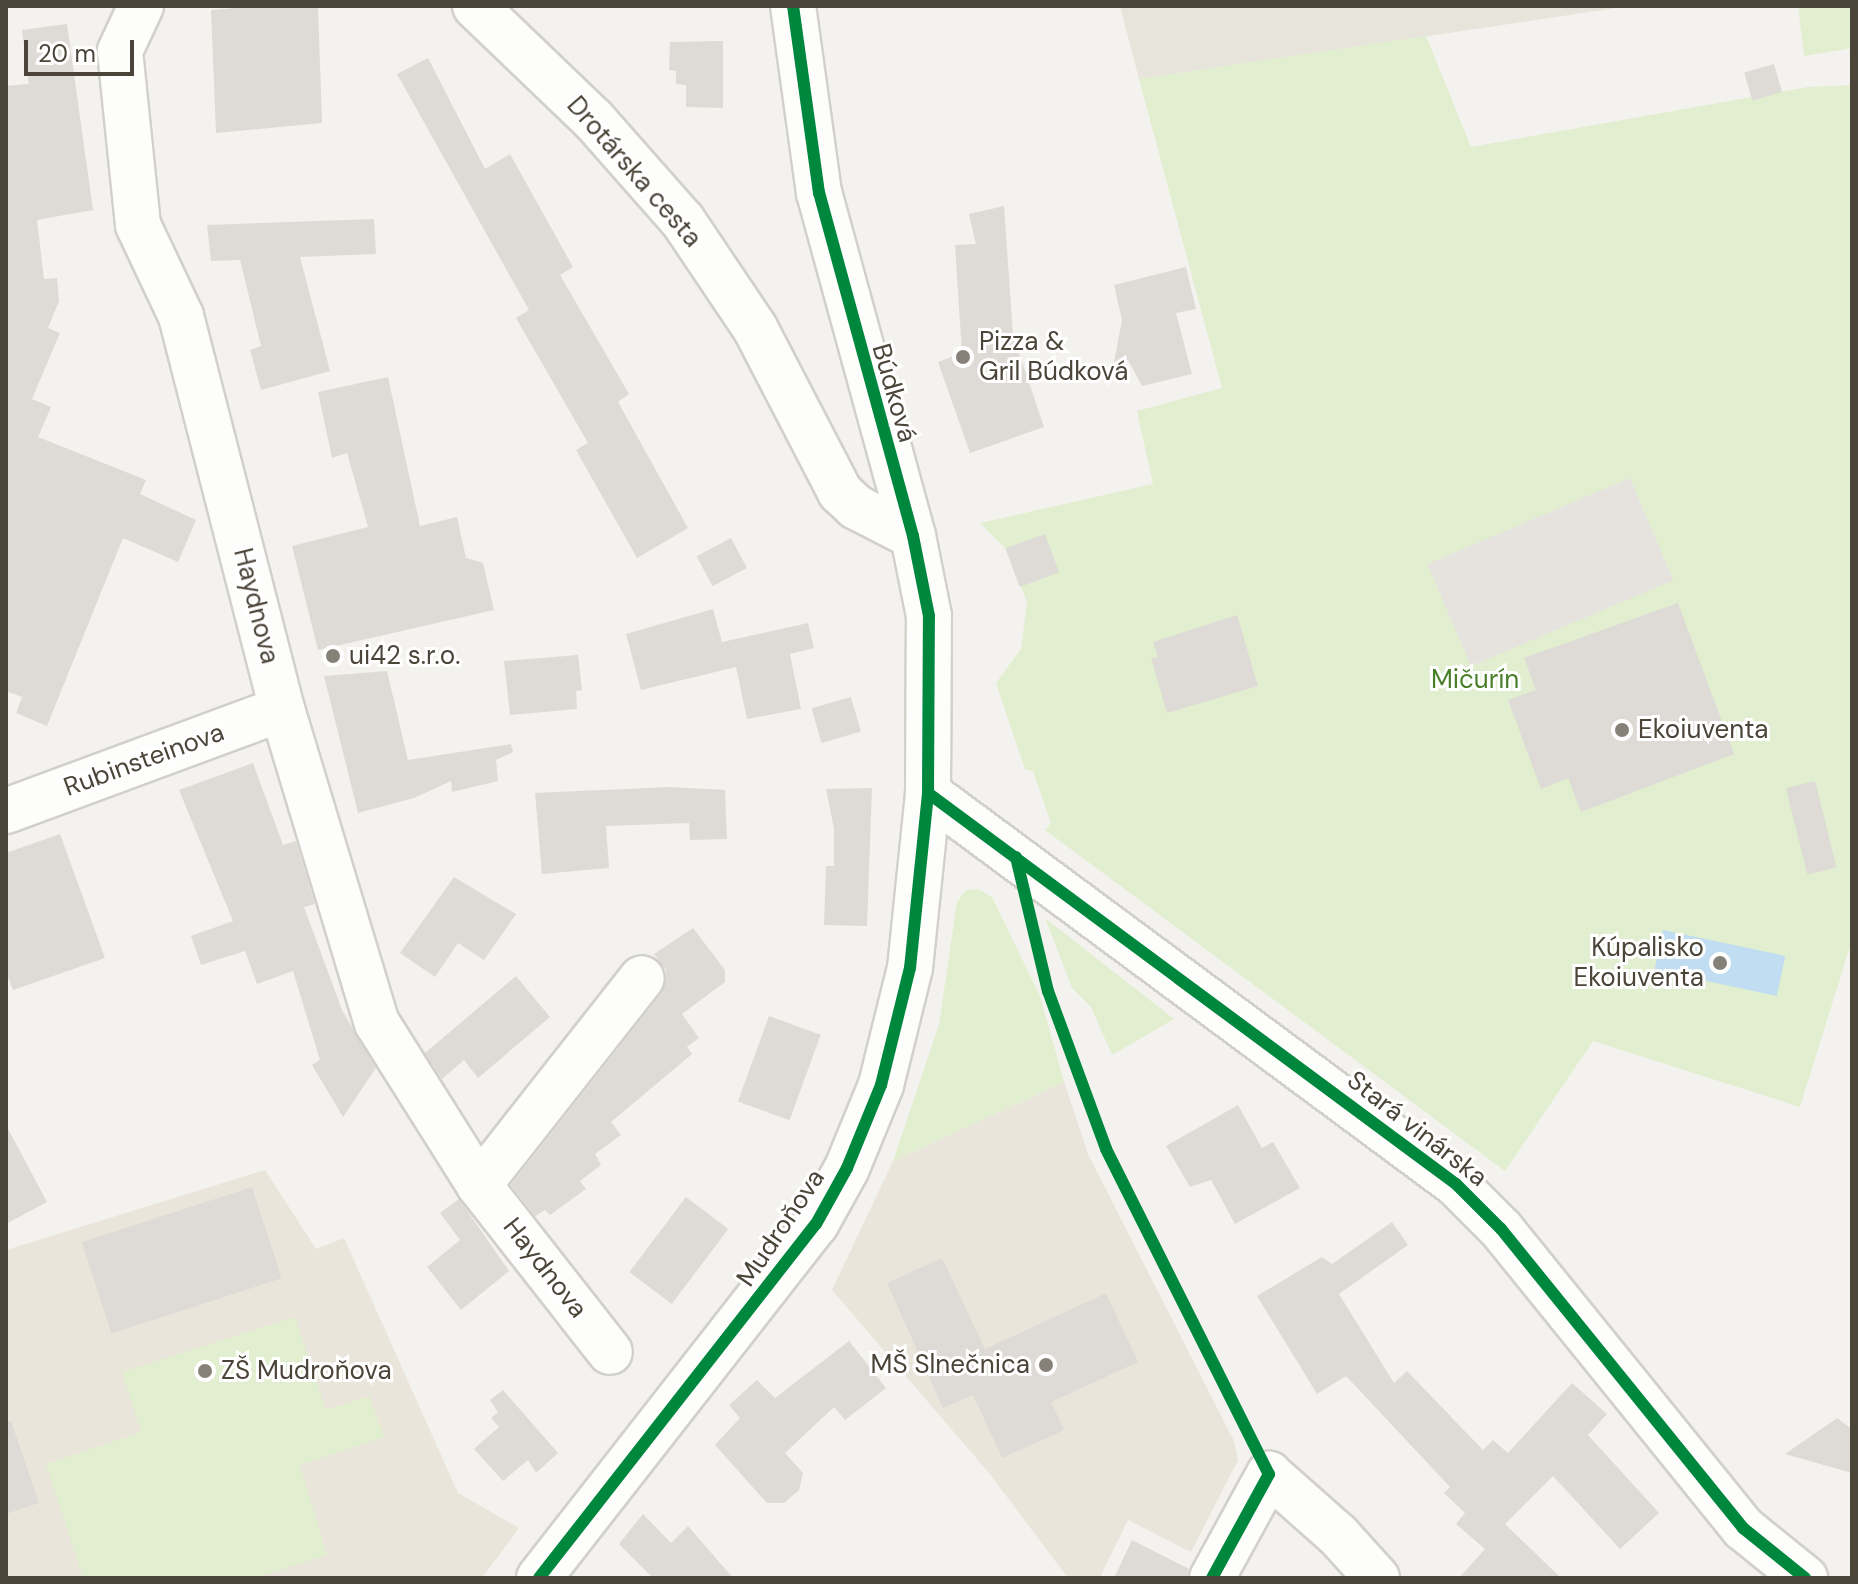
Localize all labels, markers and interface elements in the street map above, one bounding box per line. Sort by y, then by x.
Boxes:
scale bar [28,24,138,74]
text: 20 m [38,38,96,69]
street label: Drotárska cesta [560,90,708,254]
place label: Pizza & Gril Búdková [979,326,1128,388]
street label: Búdková [865,340,923,446]
marker: Pizza & Gril Búdková [954,348,972,366]
street label: Haydnova [227,545,285,667]
place label: ui42 s.r.o. [349,640,460,672]
marker: ui42 s.r.o. [324,647,342,665]
park label: Mičurín [1431,664,1519,696]
place label: Ekoiuventa [1638,714,1768,746]
street label: Rubinsteinova [60,717,228,803]
marker: Ekoiuventa [1613,721,1631,739]
place label: Kúpalisko Ekoiuventa [1574,932,1704,994]
marker: Kúpalisko Ekoiuventa [1711,954,1729,972]
street label: Stará vinárska [1341,1065,1493,1193]
street label: Mudroňova [730,1164,832,1292]
street label: Haydnova [496,1212,594,1324]
place label: MŠ Slnečnica [871,1349,1030,1381]
place label: ZŠ Mudroňova [221,1355,392,1387]
marker: MŠ Slnečnica [1037,1356,1055,1374]
marker: ZŠ Mudroňova [196,1362,214,1380]

